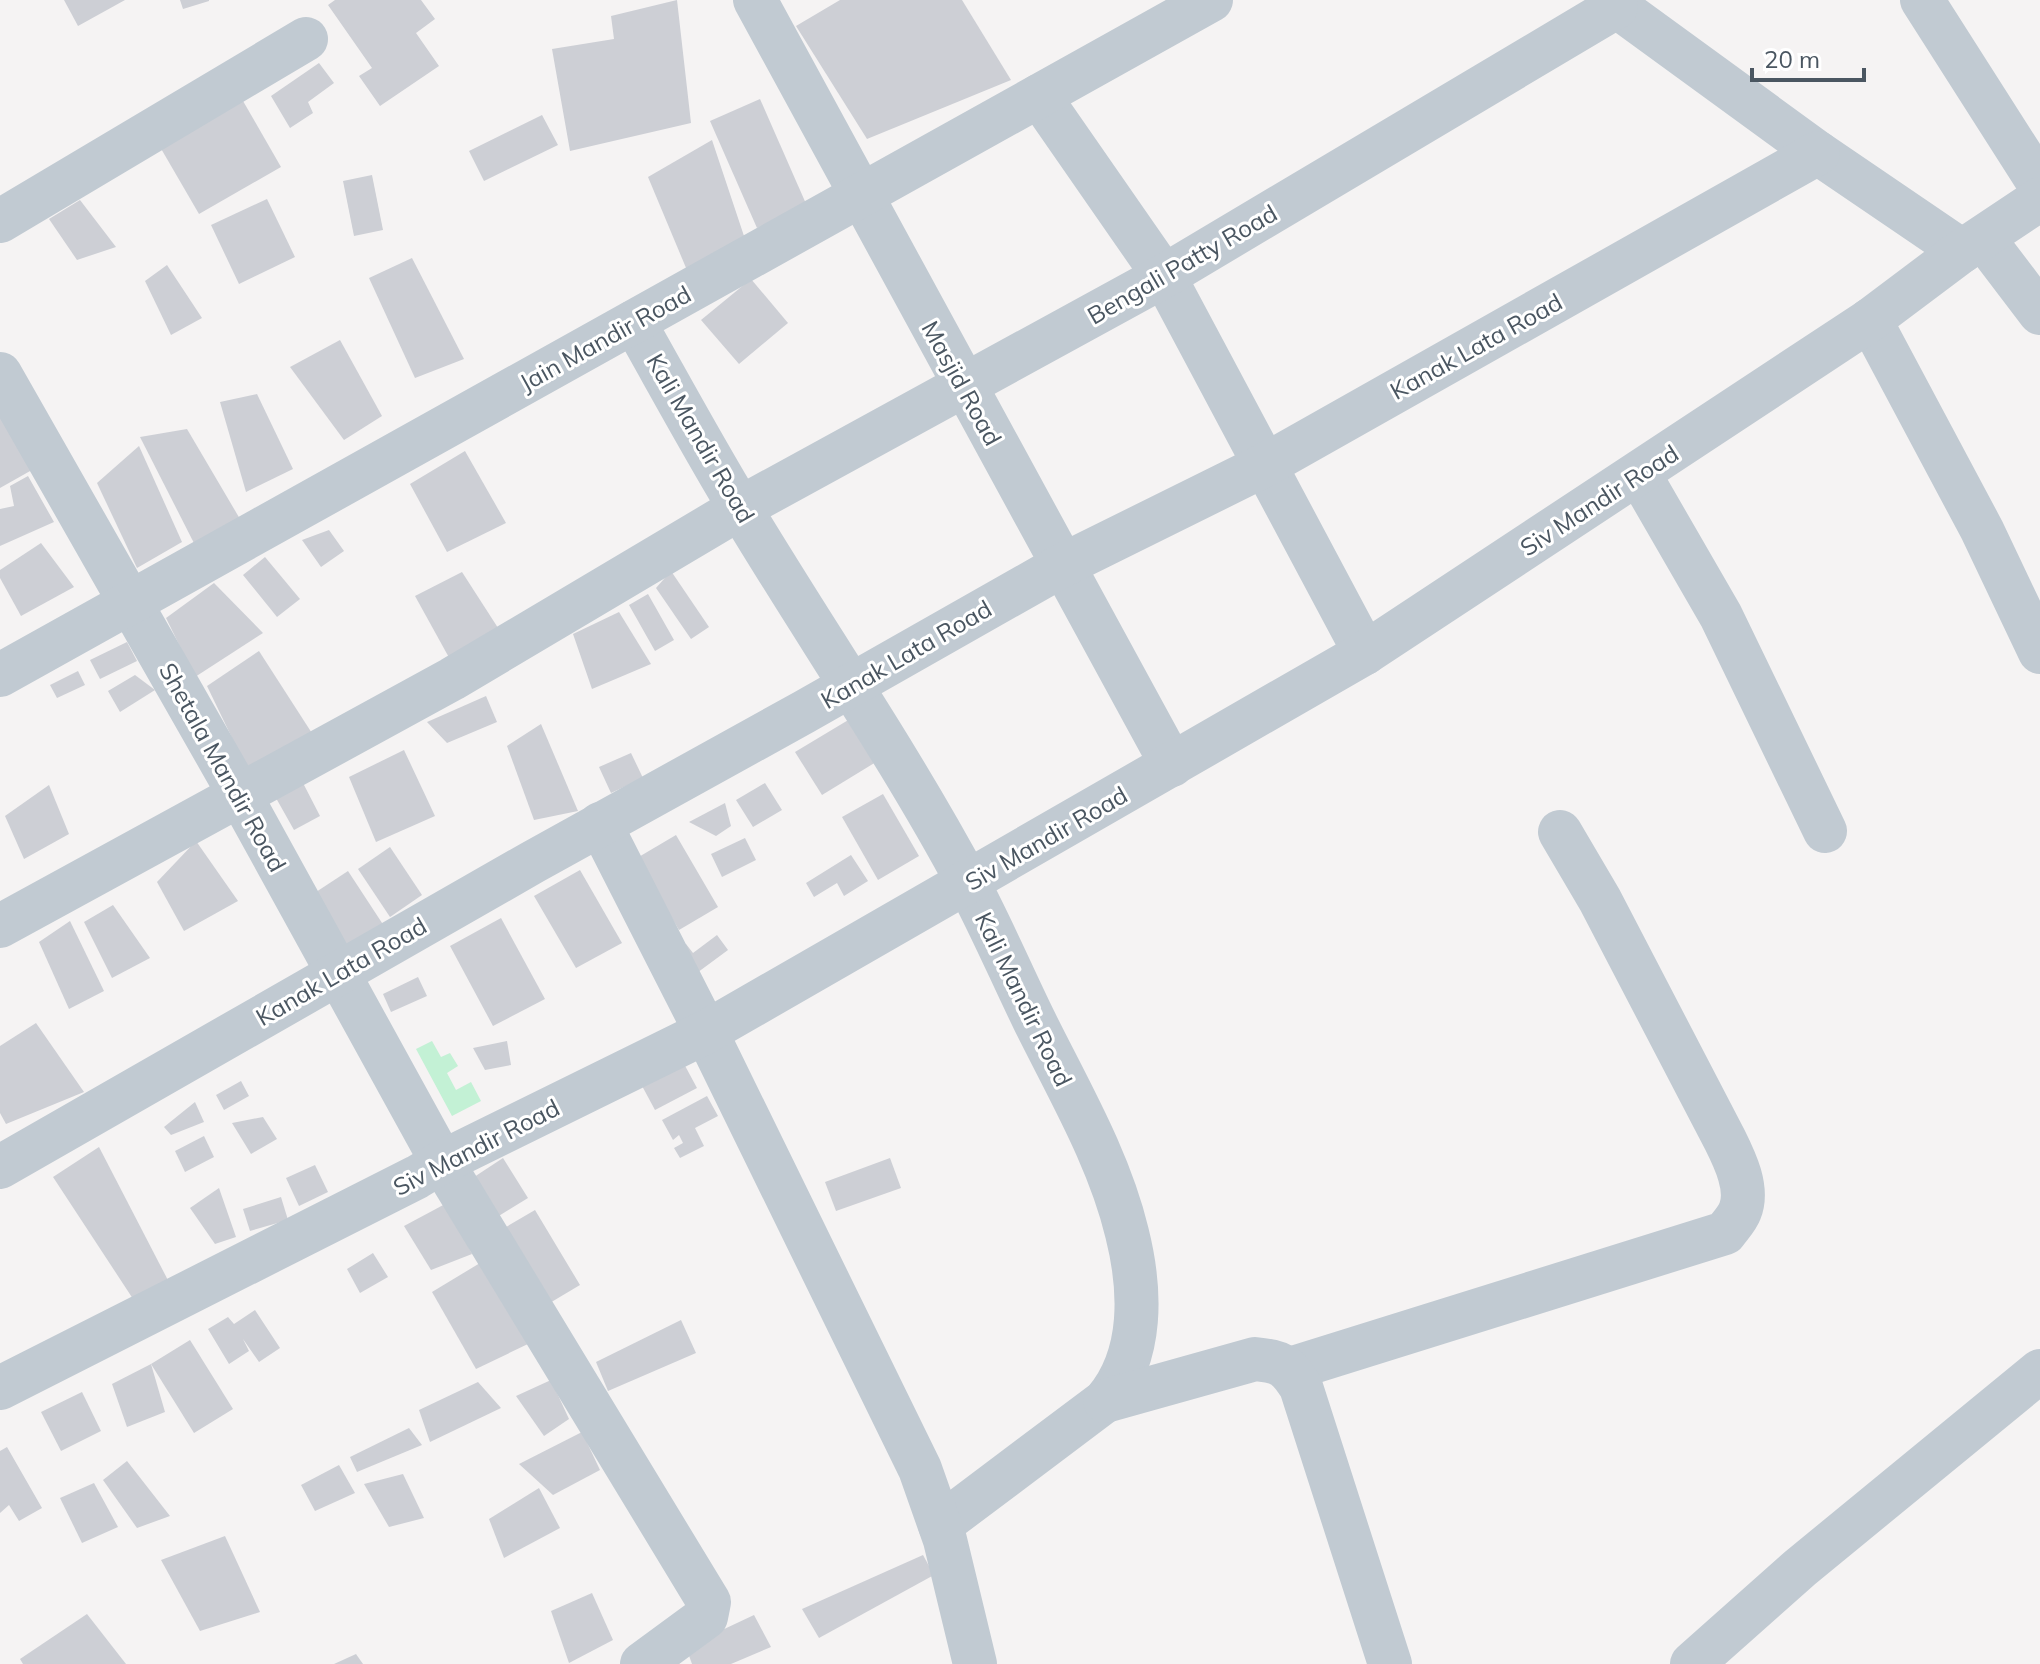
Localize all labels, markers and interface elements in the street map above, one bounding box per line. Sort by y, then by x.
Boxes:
scale bar [1752,32,1864,82]
text: 20 m [1764,44,1820,74]
street label: Bengali Patty Road [1082,198,1282,330]
street label: Jain Mandir Road [514,279,696,397]
street label: Kanak Lata Road [1385,286,1567,406]
street label: Masjid Road [915,315,1009,451]
street label: Kali Mandir Road [640,348,762,528]
street label: Siv Mandir Road [1514,438,1684,562]
street label: Kanak Lata Road [815,593,997,715]
street label: Shetala Mandir Road [153,657,293,877]
street label: Siv Mandir Road [959,779,1133,897]
street label: Kali Mandir Road [969,907,1079,1091]
street label: Kanak Lata Road [250,910,432,1032]
street label: Siv Mandir Road [388,1092,564,1202]

